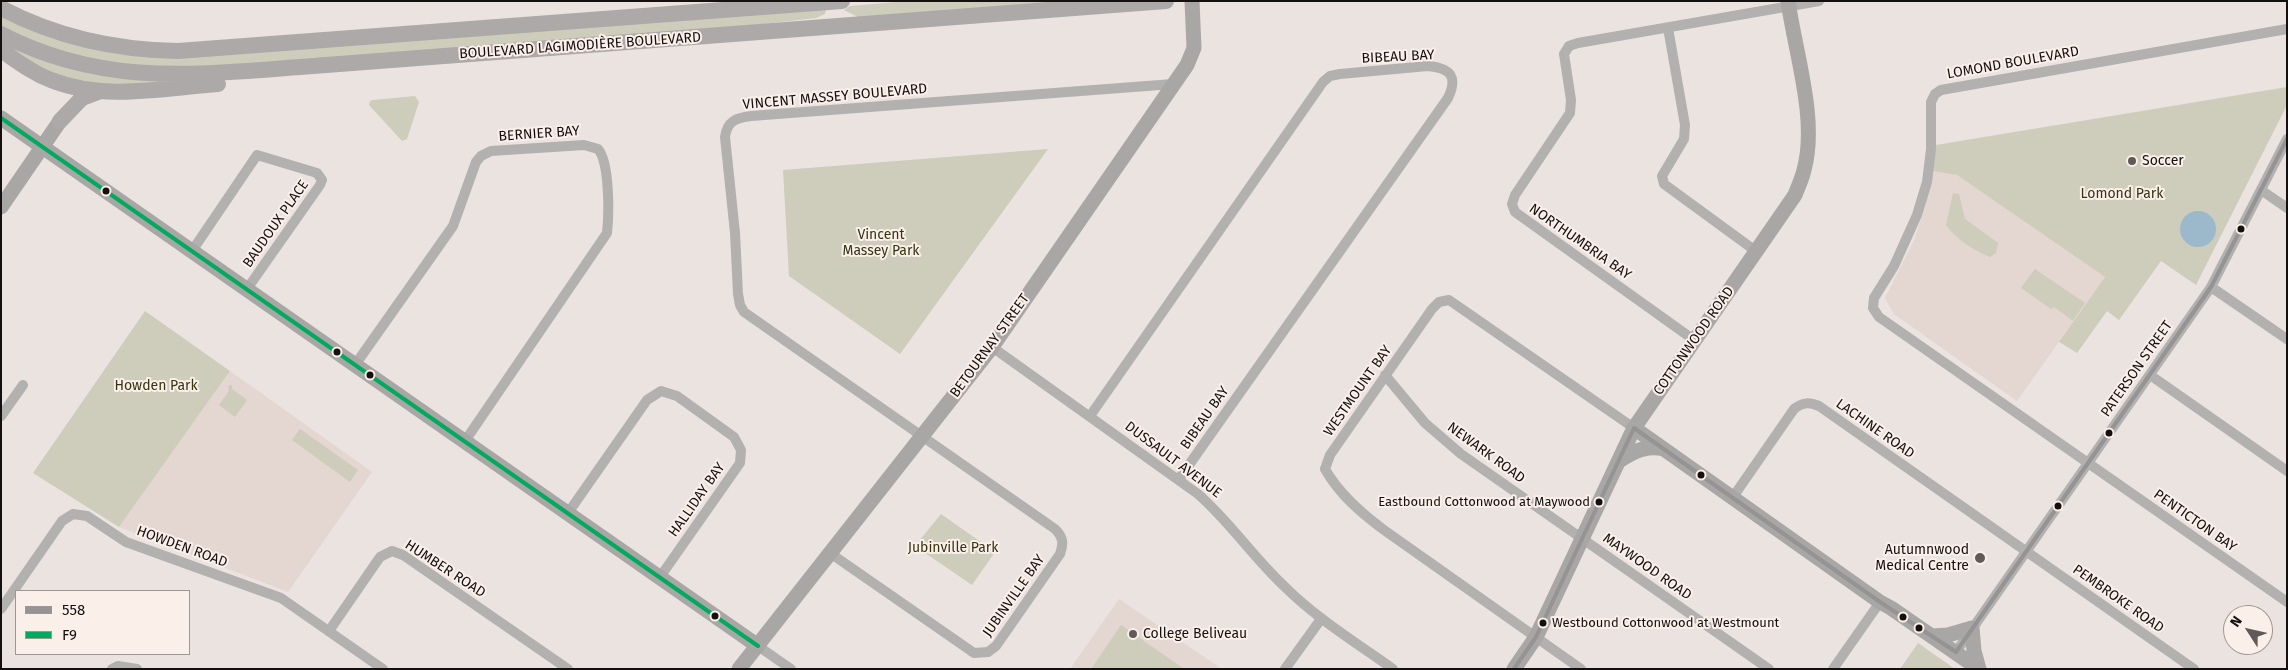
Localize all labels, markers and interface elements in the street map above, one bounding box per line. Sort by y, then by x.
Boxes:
street label: BOULEVARD LAGIMODIÈRE BOULEVARD [459,29,701,63]
street label: LOMOND BOULEVARD [1946,43,2080,83]
street label: BIBEAU BAY [1361,47,1435,67]
street label: VINCENT MASSEY BOULEVARD [742,81,928,113]
street label: BERNIER BAY [498,123,580,145]
place label: Soccer [2142,153,2184,169]
marker: Soccer [2126,155,2138,167]
street label: BAUDOUX PLACE [240,177,312,271]
unlabelled marker [101,186,111,196]
park label: Lomond Park [2081,186,2163,202]
street label: NORTHUMBRIA BAY [1526,201,1634,283]
unlabelled marker [2236,224,2246,234]
park label: Vincent Massey Park [842,227,920,260]
street label: COTTONWOOD ROAD [1650,284,1738,398]
street label: BETOURNAY STREET [947,291,1033,401]
street label: PATERSON STREET [2098,318,2176,420]
street label: WESTMOUNT BAY [1320,342,1396,440]
unlabelled marker [332,347,342,357]
unlabelled marker [365,370,375,380]
park label: Howden Park [114,378,198,394]
street label: BIBEAU BAY [1177,383,1233,453]
street label: LACHINE ROAD [1832,396,1918,462]
street label: DUSSAULT AVENUE [1121,418,1225,502]
street label: NEWARK ROAD [1444,419,1528,487]
unlabelled marker [2104,428,2114,438]
street label: HALLIDAY BAY [665,460,729,540]
unlabelled marker [1696,470,1706,480]
street label: PENTICTON BAY [2150,486,2240,556]
place label: Eastbound Cottonwood at Maywood [1378,494,1590,510]
marker: Eastbound Cottonwood at Maywood [1594,497,1604,507]
unlabelled marker [2053,501,2063,511]
street label: HOWDEN ROAD [134,523,230,571]
street label: MAYWOOD ROAD [1599,530,1695,604]
street label: HUMBER ROAD [402,537,488,601]
park label: Jubinville Park [908,540,998,556]
place label: Autumnwood Medical Centre [1875,542,1969,574]
marker: Autumnwood Medical Centre [1973,551,1987,565]
street label: JUBINVILLE BAY [980,552,1048,640]
street label: PEMBROKE ROAD [2069,561,2167,637]
legend [15,590,190,655]
text: 558 [62,601,85,619]
north arrow [2223,605,2273,655]
unlabelled marker [710,611,720,621]
unlabelled marker [1898,612,1908,622]
text: N [2226,613,2246,630]
place label: Westbound Cottonwood at Westmount [1552,615,1779,631]
marker: Westbound Cottonwood at Westmount [1538,618,1548,628]
unlabelled marker [1914,623,1924,633]
text: F9 [62,626,77,644]
place label: College Beliveau [1143,626,1247,642]
marker: College Beliveau [1127,628,1139,640]

